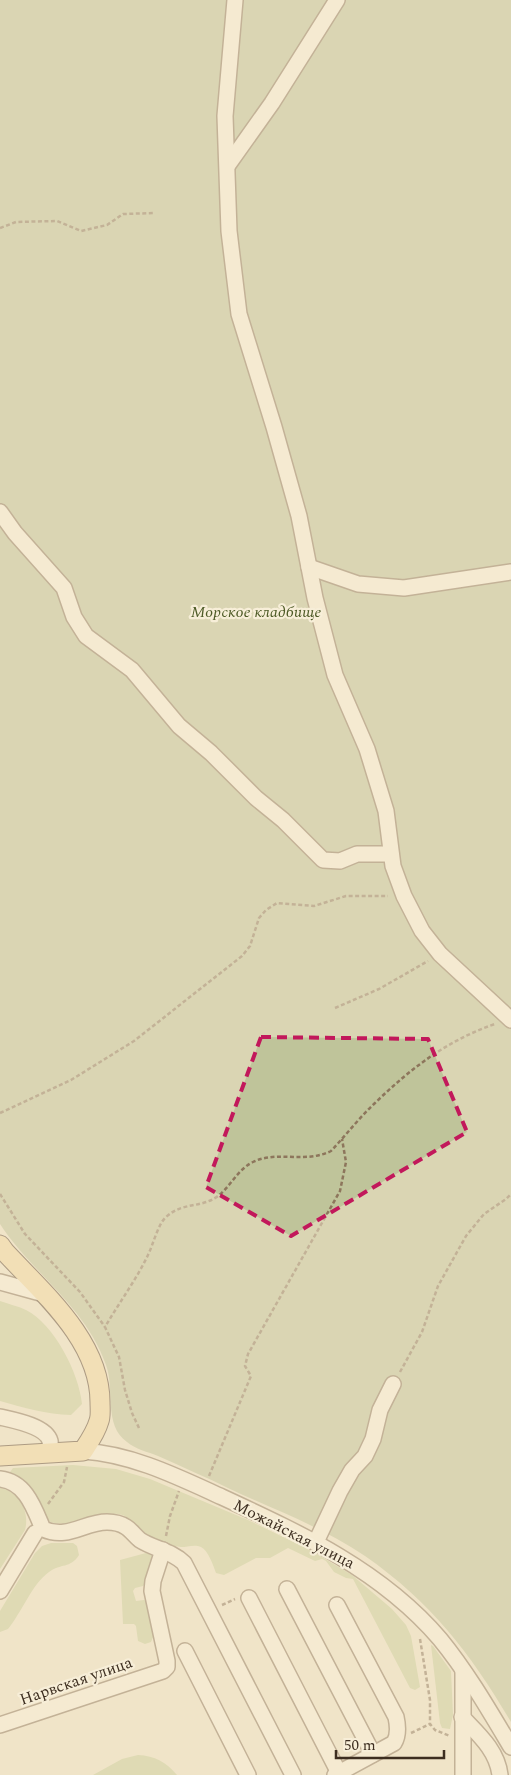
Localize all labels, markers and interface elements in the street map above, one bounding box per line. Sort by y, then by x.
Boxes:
park label: Морское кладбище [191,600,321,624]
street label: Можайская улица [229,1493,359,1575]
street label: Нарвская улица [16,1650,136,1712]
scale bar [336,1728,444,1760]
text: 50 m [344,1734,376,1757]

